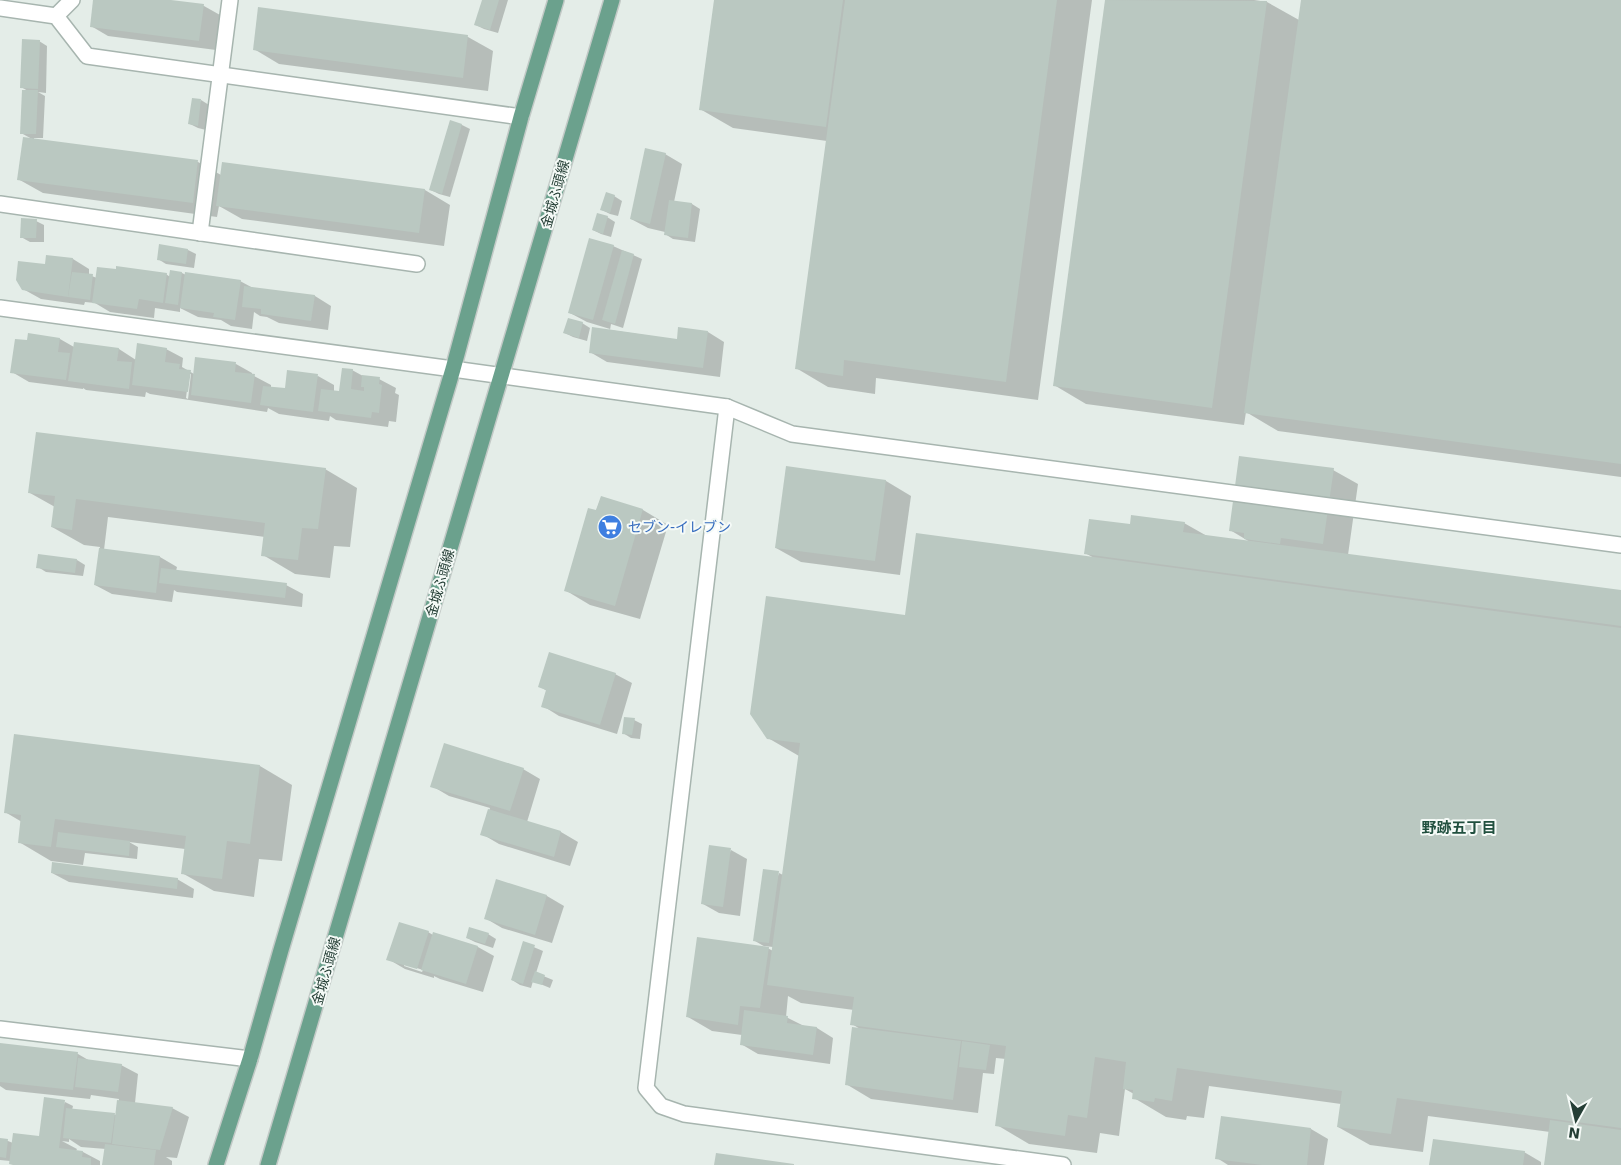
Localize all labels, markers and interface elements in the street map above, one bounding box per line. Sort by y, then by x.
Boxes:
street label: 金城ふ頭線 [538,158,572,230]
supermarket icon: セブン-イレブン [597,514,623,540]
place label: セブン-イレブン [628,519,731,535]
street label: 金城ふ頭線 [423,547,457,619]
district label: 野跡五丁目 [1421,819,1497,837]
street label: 金城ふ頭線 [309,935,343,1007]
north arrow [1551,1095,1601,1145]
text: N [1567,1124,1581,1142]

